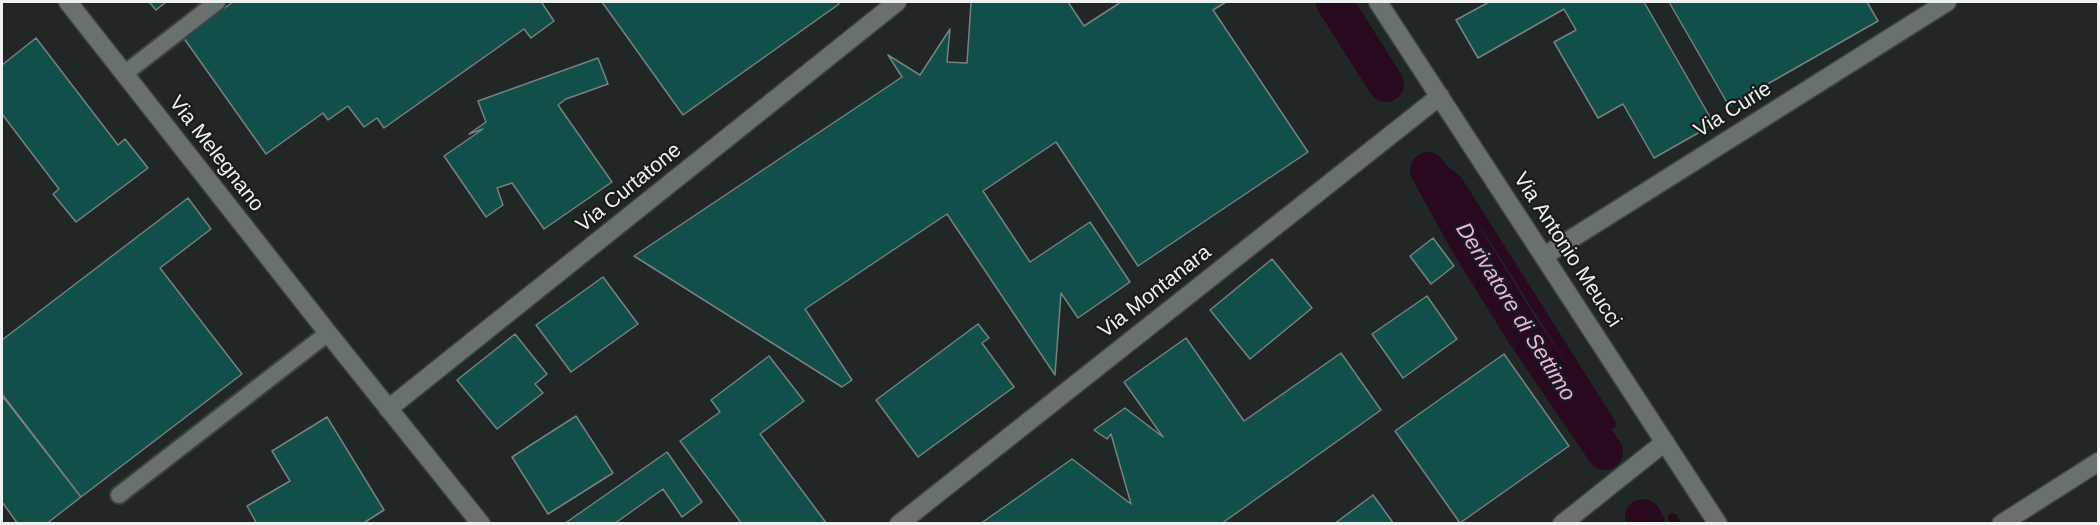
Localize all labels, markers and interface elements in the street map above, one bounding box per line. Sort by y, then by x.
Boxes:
street label: Via Curie [1690,77,1776,143]
street label: Via Melegnano [163,91,269,217]
street label: Via Curtatone [571,138,687,238]
street label: Via Antonio Meucci [1508,168,1626,332]
water label: Derivatore di Settimo [1449,218,1581,406]
street label: Via Montanara [1094,240,1216,344]

